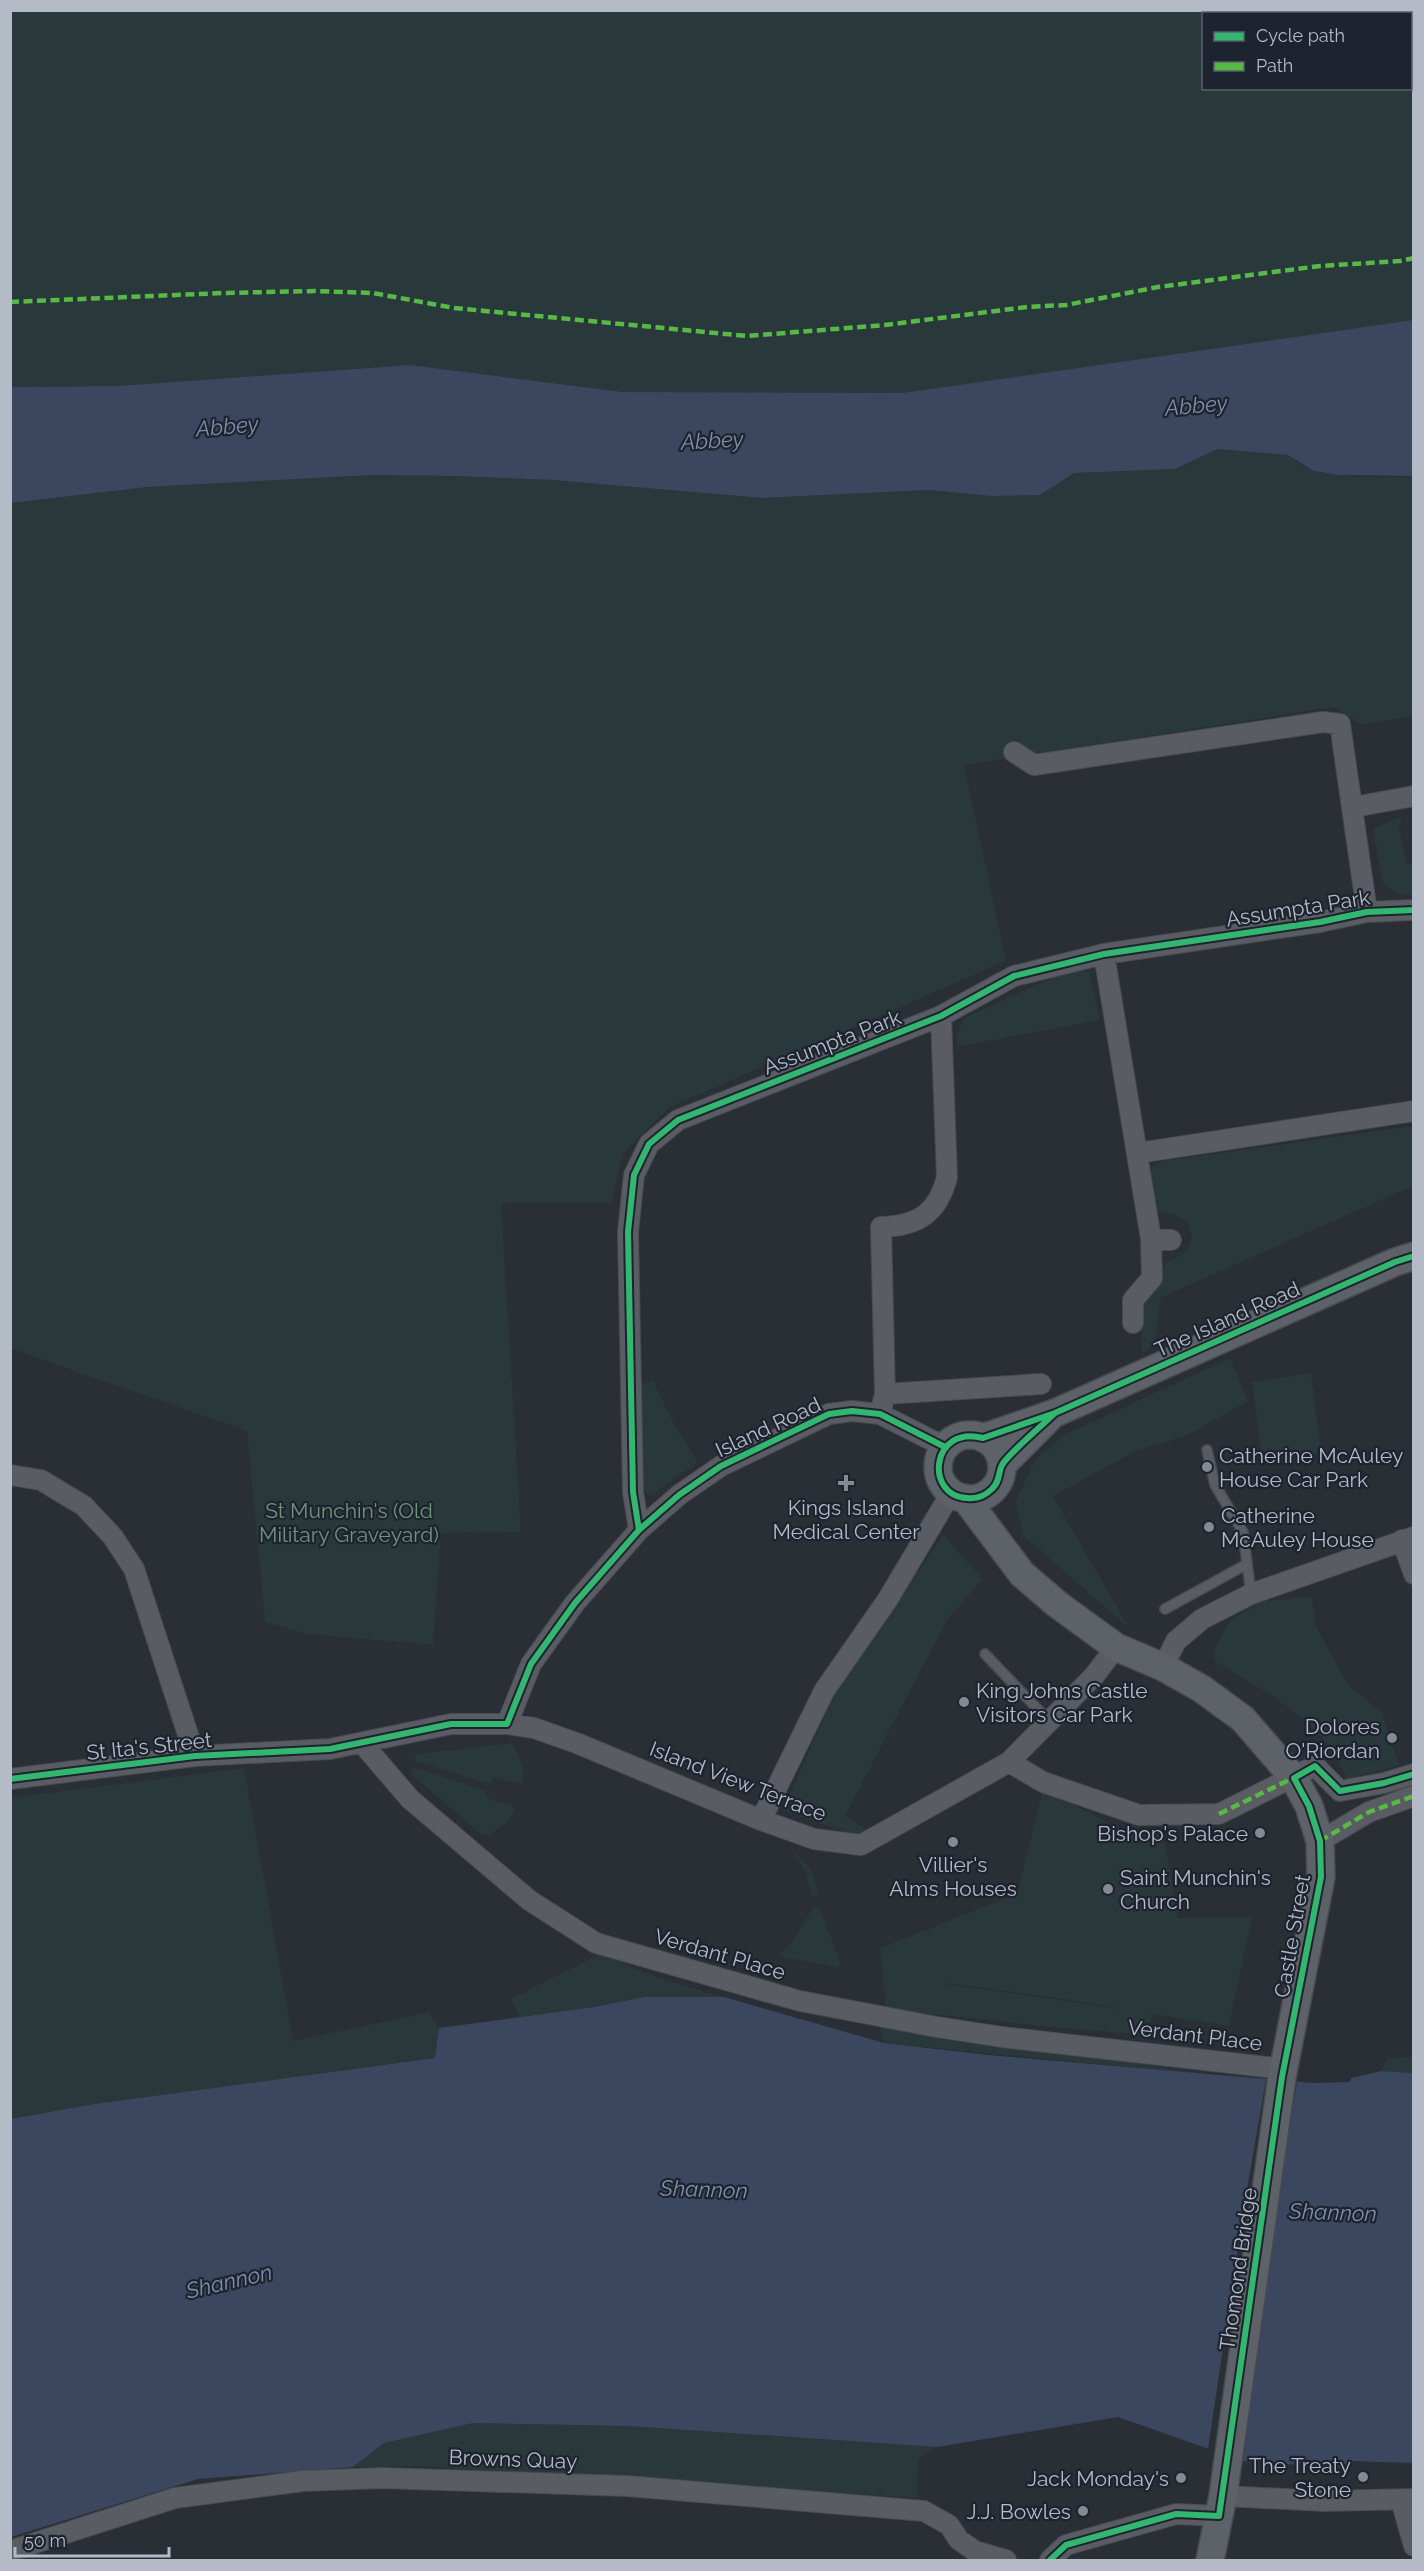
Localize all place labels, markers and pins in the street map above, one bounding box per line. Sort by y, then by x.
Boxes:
place label: Catherine McAuley House Car Park [1219,1443,1403,1492]
marker: Catherine McAuley House Car Park [1200,1460,1214,1474]
marker: Kings Island Medical Center [837,1474,855,1492]
place label: Kings Island Medical Center [772,1495,920,1544]
place label: Catherine McAuley House [1221,1503,1374,1552]
marker: Catherine McAuley House [1202,1520,1216,1534]
place label: King Johns Castle Visitors Car Park [976,1678,1148,1727]
marker: King Johns Castle Visitors Car Park [957,1695,971,1709]
place label: Dolores O'Riordan [1286,1714,1380,1763]
marker: Dolores O'Riordan [1385,1731,1399,1745]
place label: Bishop's Palace [1097,1821,1248,1846]
marker: Bishop's Palace [1253,1826,1267,1840]
marker: Villier's Alms Houses [946,1835,960,1849]
place label: Villier's Alms Houses [889,1852,1017,1901]
place label: Saint Munchin's Church [1120,1865,1271,1914]
marker: Saint Munchin's Church [1101,1882,1115,1896]
place label: The Treaty Stone [1249,2453,1351,2502]
place label: Jack Monday's [1027,2466,1169,2491]
marker: The Treaty Stone [1356,2470,1370,2484]
marker: Jack Monday's [1174,2471,1188,2485]
place label: J.J. Bowles [967,2499,1071,2524]
marker: J.J. Bowles [1076,2504,1090,2518]

